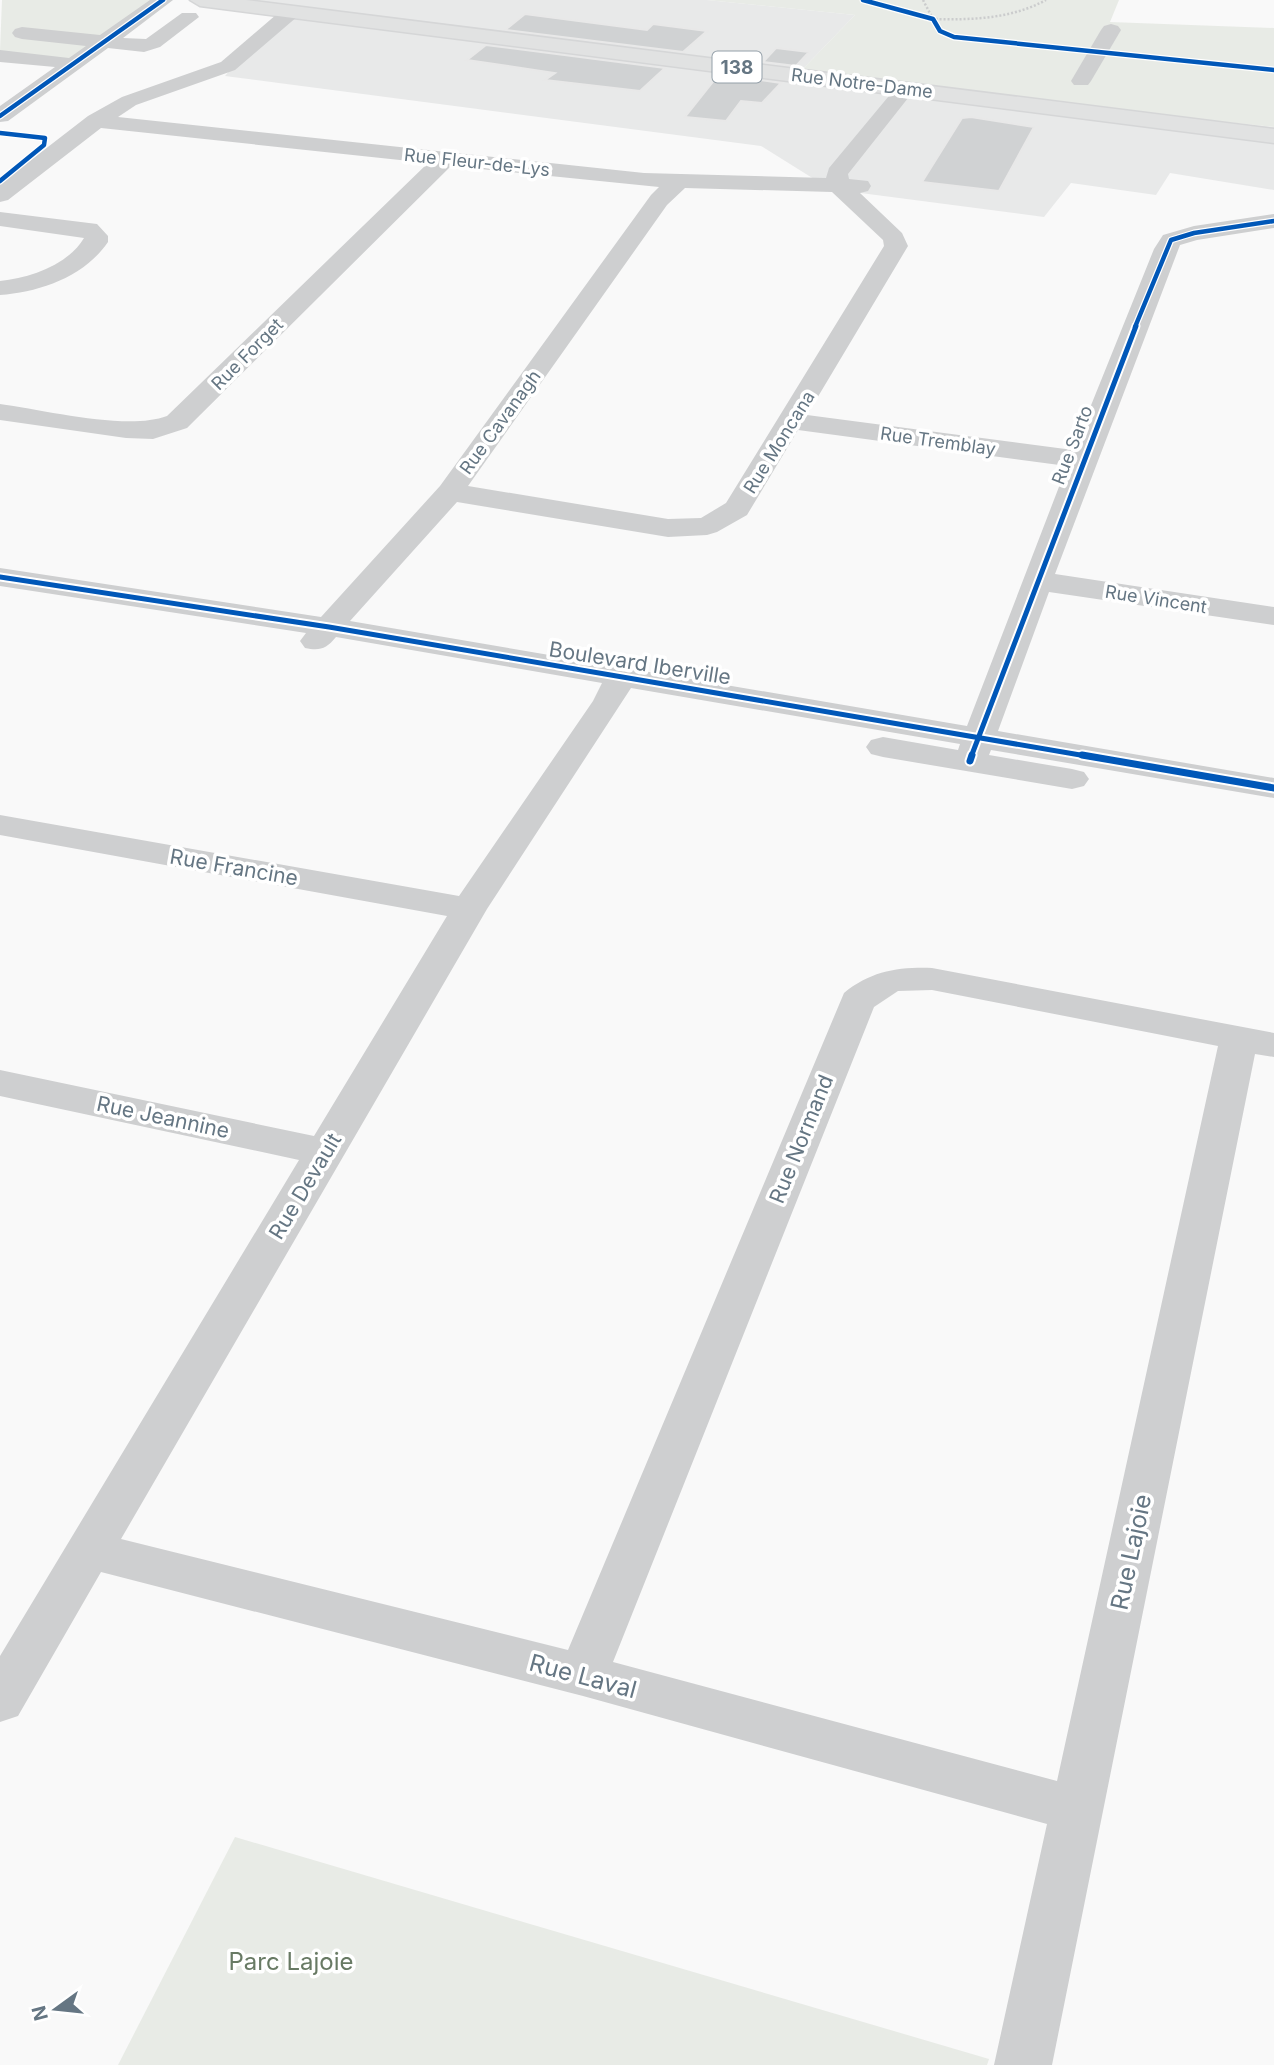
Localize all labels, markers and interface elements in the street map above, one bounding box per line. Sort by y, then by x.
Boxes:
road number: 138 [712,52,762,82]
street label: Rue Notre-Dame [790,64,934,102]
street label: Rue Fleur-de-Lys [403,144,551,180]
street label: Rue Forget [207,314,287,394]
street label: Rue Cavanagh [455,366,545,478]
street label: Rue Moncana [739,387,819,497]
street label: Rue Sarto [1047,402,1097,488]
street label: Rue Tremblay [879,422,997,460]
street label: Rue Vincent [1104,581,1208,617]
street label: Boulevard Iberville [547,636,733,690]
street label: Rue Francine [168,843,300,891]
street label: Rue Normand [764,1071,838,1207]
street label: Rue Jeannine [94,1091,232,1143]
street label: Rue Devault [264,1128,346,1244]
street label: Rue Lajoie [1105,1492,1157,1612]
street label: Rue Laval [526,1648,640,1704]
park label: Parc Lajoie [229,1947,353,1976]
north arrow [21,1974,91,2044]
text: N [27,2003,53,2023]

